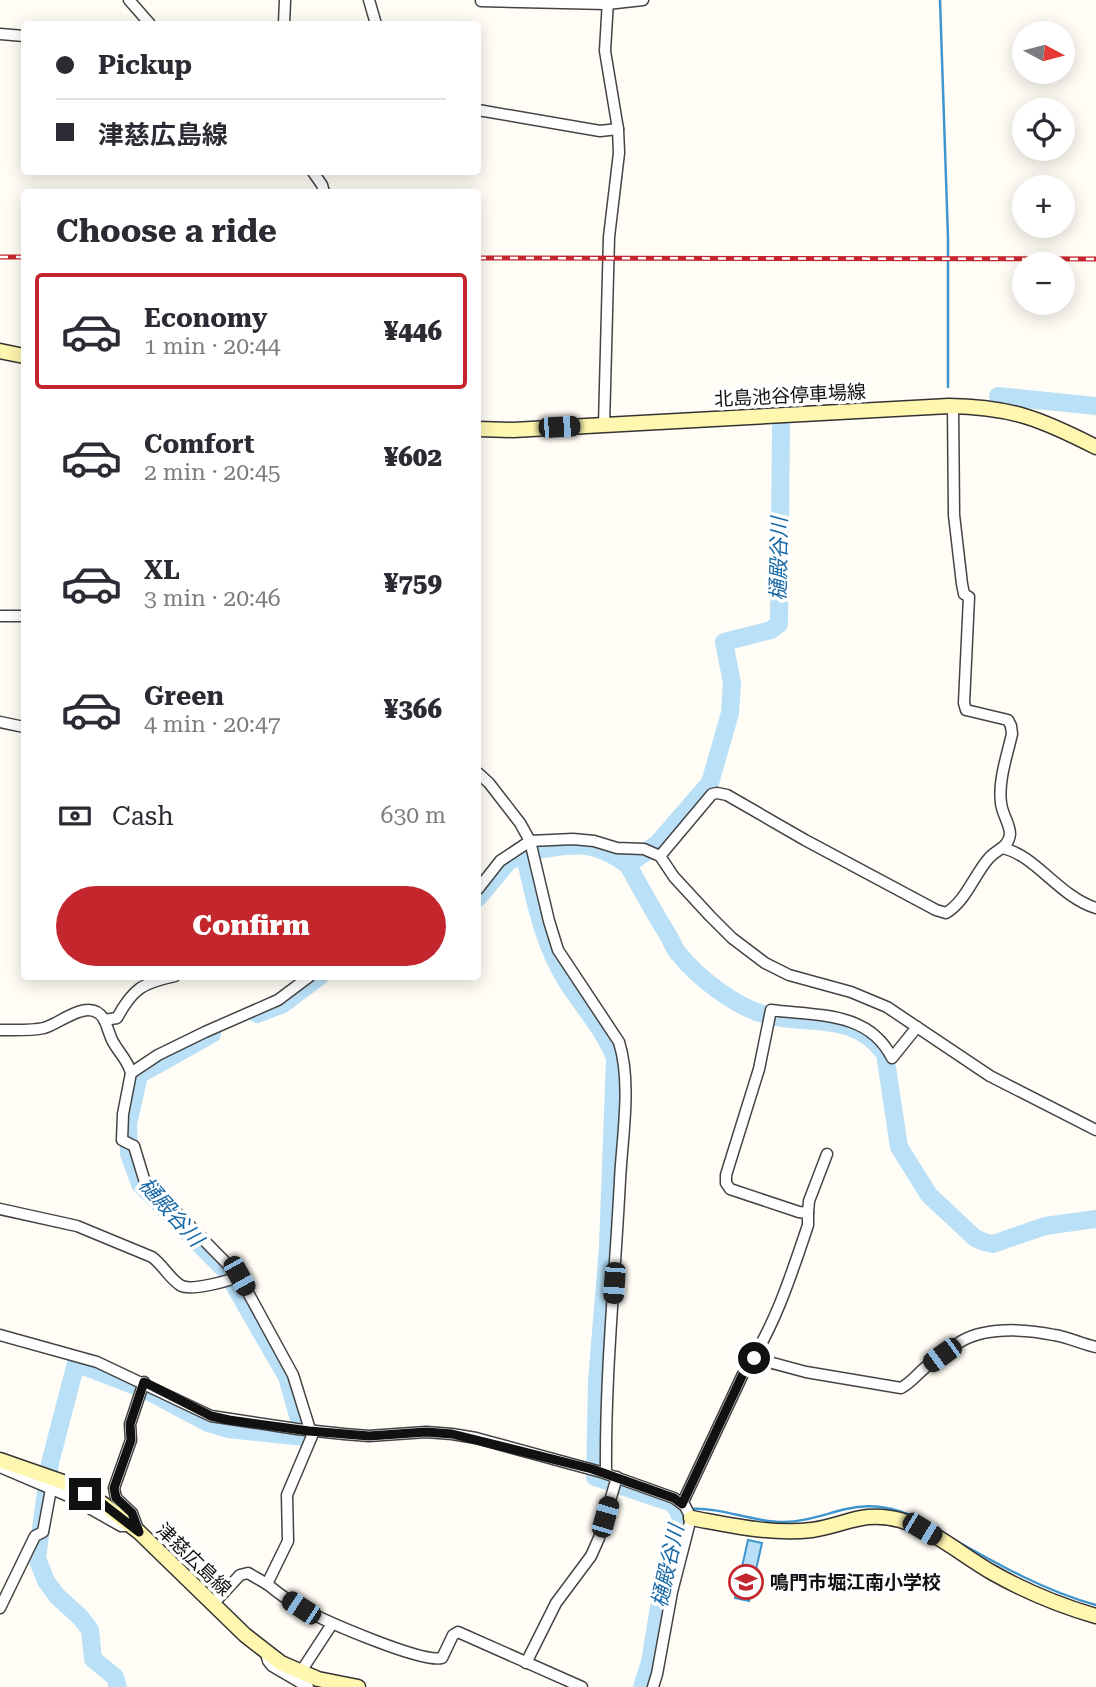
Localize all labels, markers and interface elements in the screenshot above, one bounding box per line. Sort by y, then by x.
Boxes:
north arrow [1012,21,1074,84]
map controls [1012,21,1075,315]
text: Pickup [98,50,192,80]
button: locate [1012,98,1075,161]
text: 津慈広島線 [98,120,228,150]
button: + [1012,175,1075,238]
text: Choose a ride [56,212,277,250]
button: − [1012,252,1075,315]
icon: car [60,300,123,363]
text: Economy [144,303,267,333]
text: ¥446 [384,316,442,346]
text: 1 min · 20:44 [144,333,281,360]
street label: 北島池谷停車場線 [714,380,867,411]
car [538,415,581,439]
icon: car [60,426,123,489]
text: Comfort [144,429,254,459]
text: ¥602 [384,442,442,472]
text: 2 min · 20:45 [144,459,281,486]
water label: 樋殿谷川 [766,515,792,601]
icon: car [60,552,123,615]
text: XL [144,555,180,585]
text: ¥759 [384,568,442,598]
text: 3 min · 20:46 [144,585,281,612]
icon: car [60,678,123,741]
text: Green [144,681,224,711]
text: ¥366 [384,694,442,724]
text: 4 min · 20:47 [144,711,281,738]
icon: cash [56,797,94,835]
text: Cash [112,801,174,831]
text: 630 m [381,802,446,829]
button: Confirm [56,886,446,966]
water label: 樋殿谷川 [134,1173,209,1253]
car [220,1253,259,1299]
car [603,1261,626,1305]
car [919,1334,966,1376]
route start [738,1342,770,1374]
route end [69,1478,101,1510]
car [590,1494,621,1540]
car [899,1509,946,1549]
street label: 津慈広島線 [151,1518,236,1601]
water label: 樋殿谷川 [648,1520,689,1610]
school or university icon: 鳴門市堀江南小学校 [727,1563,765,1601]
place label: 鳴門市堀江南小学校 [770,1571,941,1594]
car [278,1588,325,1628]

